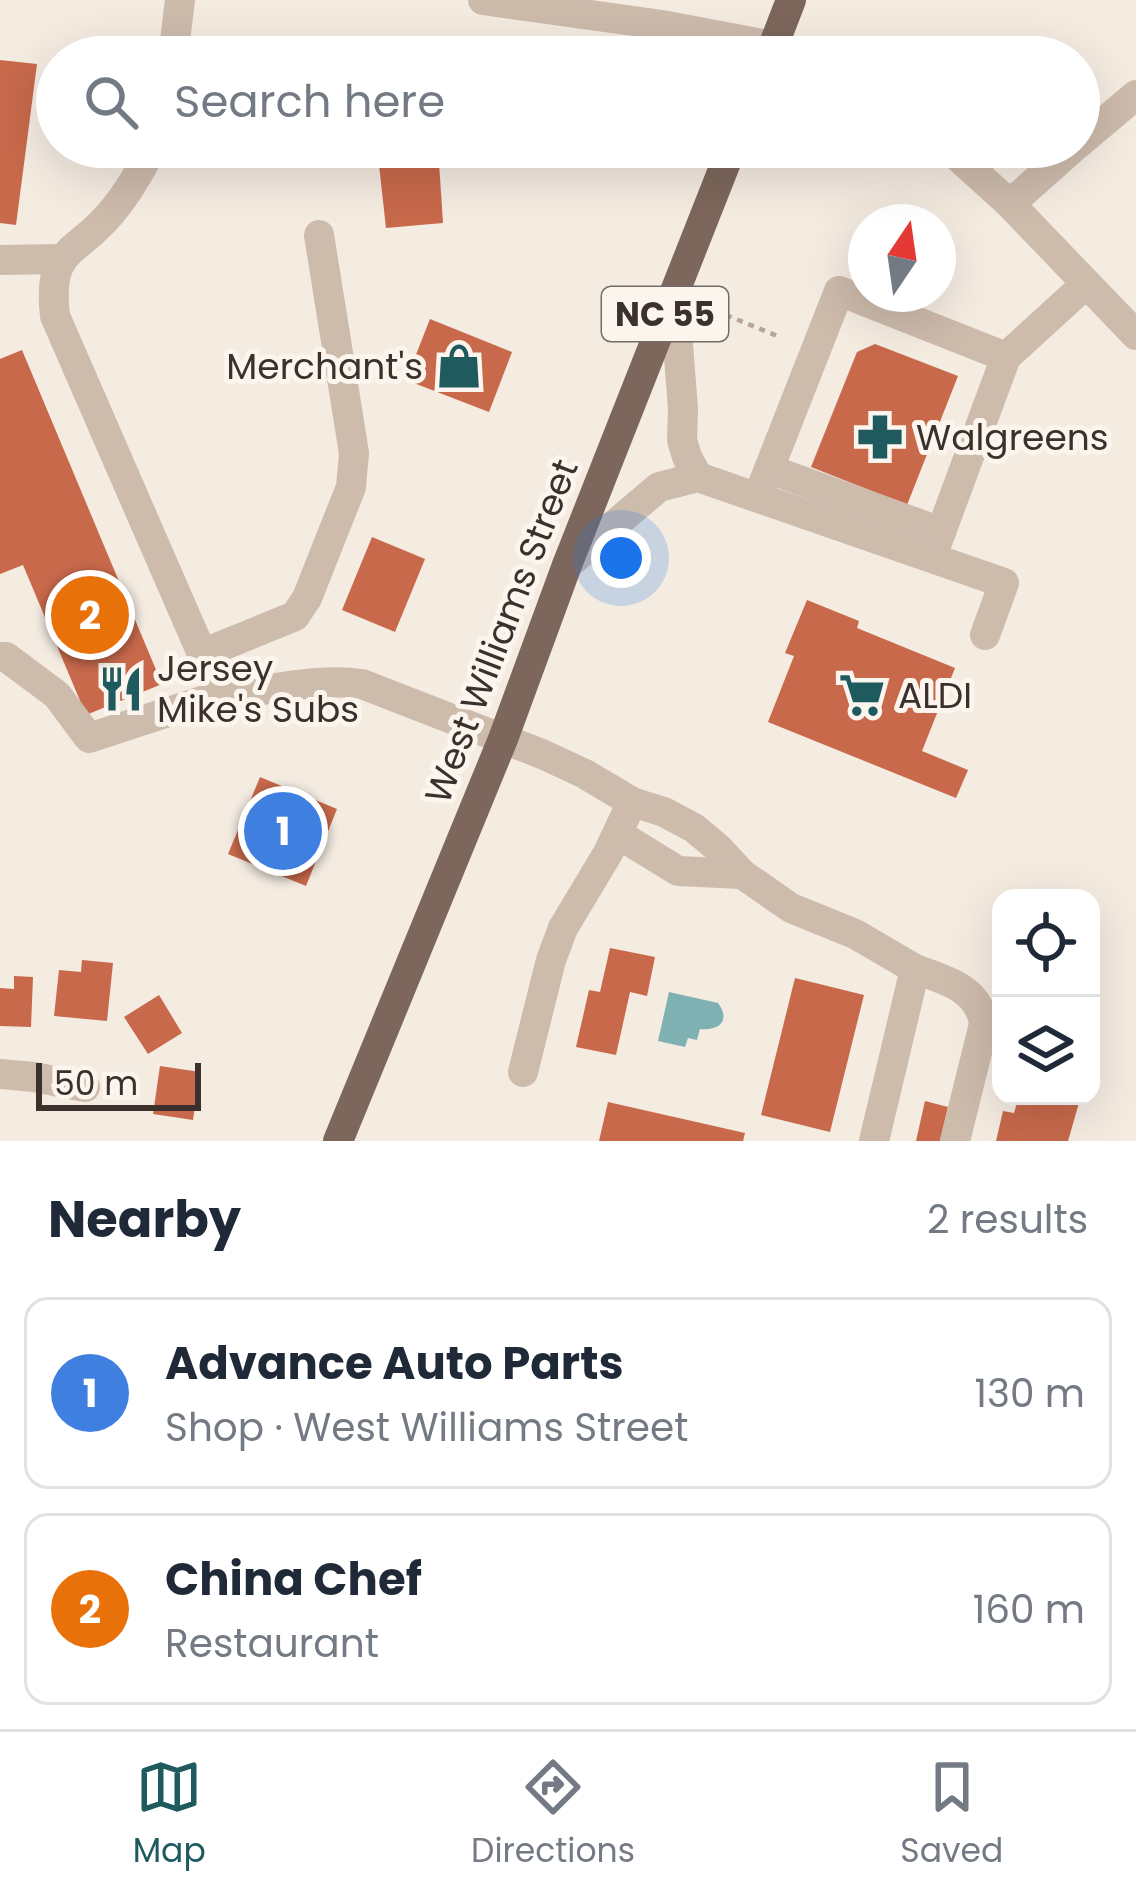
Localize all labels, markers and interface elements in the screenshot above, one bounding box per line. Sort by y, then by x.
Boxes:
search box [36,36,1100,168]
icon: search [78,69,144,135]
text: Search here [174,70,445,133]
north arrow [848,204,956,312]
road number: NC 55 [602,287,728,341]
place label: Merchant's [226,341,423,392]
shop icon: Merchant's [434,341,484,391]
pharmacy icon: Walgreens [855,412,905,462]
place label: Walgreens [916,412,1109,463]
street label: West Williams Street [412,452,591,811]
your location [591,528,651,588]
pin: 2 [51,570,129,660]
place label: Jersey Mike's Subs [157,643,359,735]
restaurant icon: Jersey Mike's Subs [96,664,146,714]
supermarket icon: ALDI [837,670,887,720]
place label: ALDI [898,670,972,721]
pin: 1 [244,786,322,876]
map controls [992,889,1100,1105]
button: locate [992,889,1100,997]
button: layers [992,997,1100,1105]
scale bar [36,1057,201,1110]
text: 50 m [54,1060,138,1107]
text: Nearby [48,1183,241,1255]
text: 2 results [927,1192,1088,1247]
text: Advance Auto Parts [165,1332,624,1395]
text: 1 [83,1366,97,1421]
text: 130 m [974,1366,1085,1421]
text: Shop · West Williams Street [165,1400,688,1455]
text: China Chef [165,1548,422,1611]
text: 2 [79,1582,101,1637]
text: 160 m [973,1582,1085,1637]
text: Restaurant [165,1616,379,1671]
tab: Map [133,1754,206,1876]
tab: Directions [471,1754,635,1876]
tab: Saved [900,1754,1003,1876]

